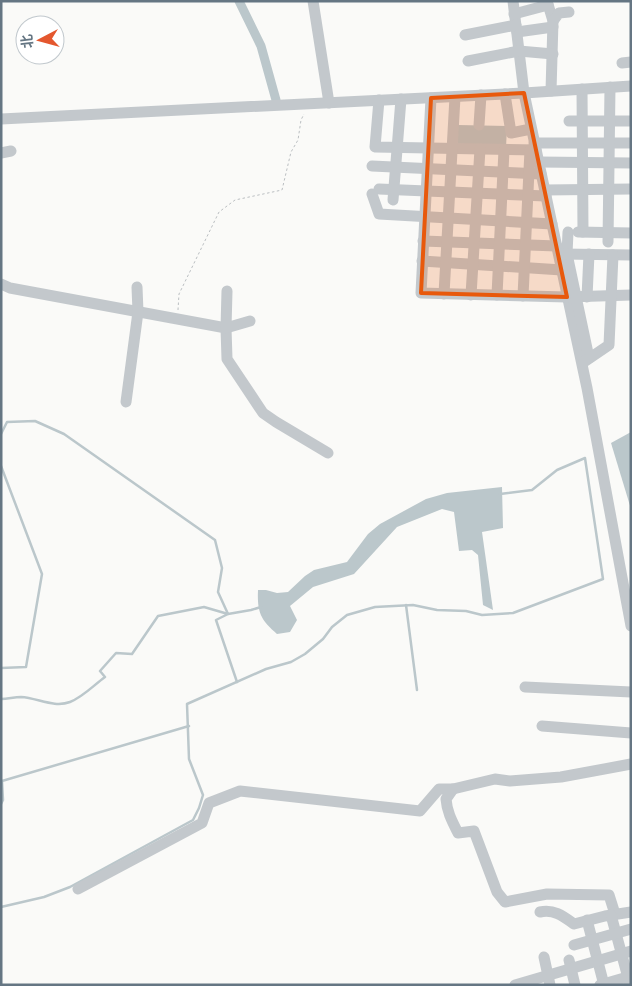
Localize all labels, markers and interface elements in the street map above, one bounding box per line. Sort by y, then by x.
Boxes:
north arrow [15,15,65,65]
text: 北 [15,33,38,49]

